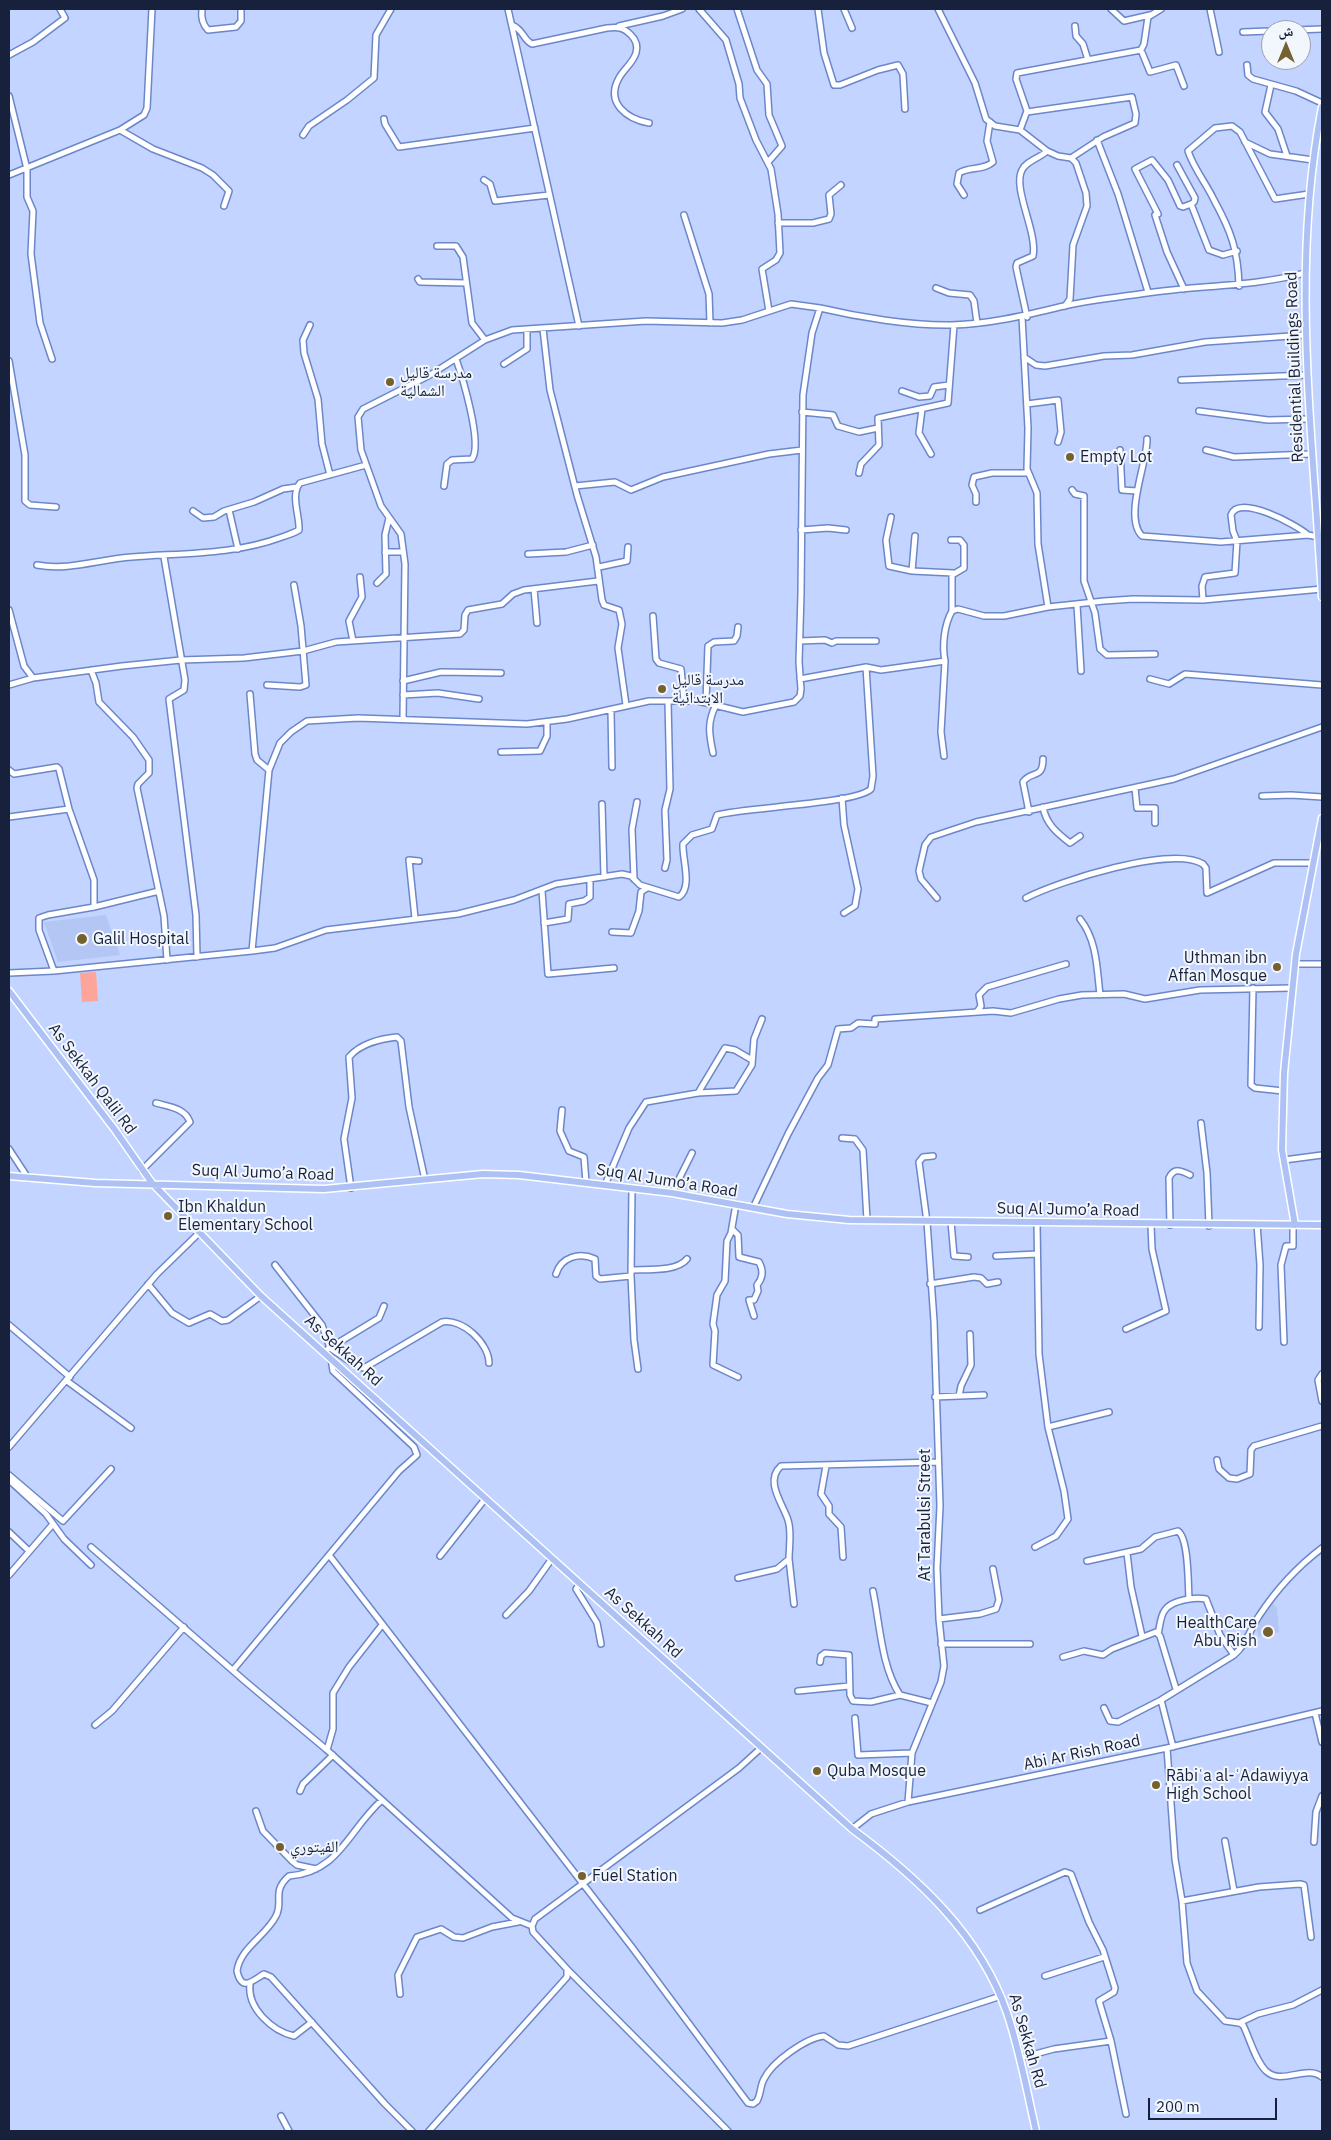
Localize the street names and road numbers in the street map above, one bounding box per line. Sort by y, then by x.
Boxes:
street label: Residential Buildings Road [1282,271,1308,463]
street label: As Sekkah Qalil Rd [44,1020,140,1138]
street label: Suq Al Jumo’a Road [595,1160,739,1202]
street label: Suq Al Jumo’a Road [191,1161,335,1185]
street label: Suq Al Jumo’a Road [997,1199,1139,1221]
street label: As Sekkah Rd [300,1311,386,1391]
street label: At Tarabulsi Street [915,1449,935,1581]
street label: As Sekkah Rd [600,1583,686,1663]
street label: Abi Ar Rish Road [1022,1731,1142,1775]
street label: As Sekkah Rd [1004,1992,1050,2090]

